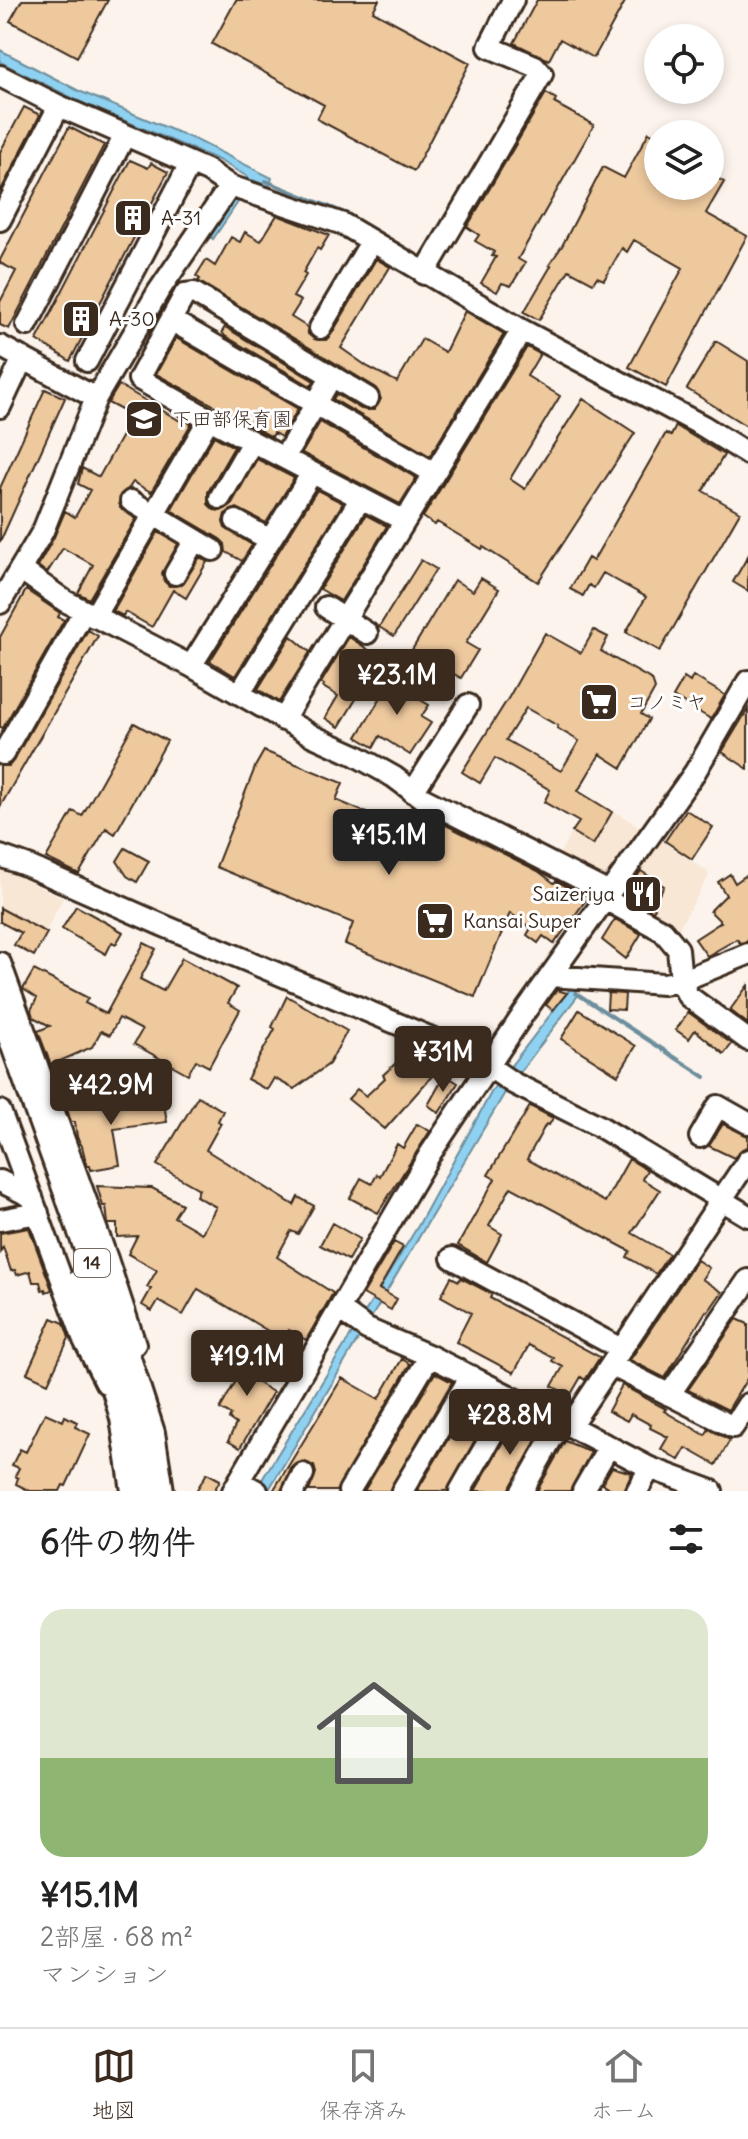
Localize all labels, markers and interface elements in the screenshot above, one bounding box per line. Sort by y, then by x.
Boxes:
map controls [644,24,724,200]
button: locate [644,24,724,104]
button: layers [644,120,724,200]
building icon: A-31 [112,197,154,239]
place label: A-31 [161,205,201,230]
building icon: A-30 [60,298,102,340]
place label: A-30 [109,306,155,331]
school or university icon: 下田部保育園 [123,398,165,440]
place label: 下田部保育園 [172,406,292,431]
pin: ¥23.1M [332,649,462,717]
text: ¥23.1M [357,658,437,691]
supermarket icon: コノミヤ [578,681,620,723]
place label: コノミヤ [627,689,707,714]
pin: ¥15.1M [324,809,454,877]
text: ¥15.1M [351,818,427,851]
restaurant icon: Saizeriya [622,873,664,915]
place label: Saizeriya [533,881,615,906]
supermarket icon: Kansai Super [414,900,456,942]
place label: Kansai Super [463,908,581,933]
pin: ¥31M [396,1026,490,1094]
text: ¥31M [412,1035,474,1068]
pin: ¥42.9M [46,1059,176,1127]
text: ¥42.9M [68,1068,154,1101]
road number: 14 [74,1249,110,1277]
pin: ¥19.1M [182,1330,312,1398]
text: ¥19.1M [209,1339,285,1372]
pin: ¥28.8M [445,1389,575,1457]
text: ¥28.8M [467,1398,553,1431]
icon: filters [664,1517,708,1561]
text: 6件の物件 [40,1520,196,1563]
icon: home [302,1661,446,1805]
text: ¥15.1M [40,1873,140,1916]
text: 2部屋 · 68 m² [40,1920,193,1953]
text: マンション [40,1957,169,1990]
tab: 地図 [92,2044,136,2124]
tab: 保存済み [319,2044,407,2124]
tab: ホーム [591,2044,656,2124]

